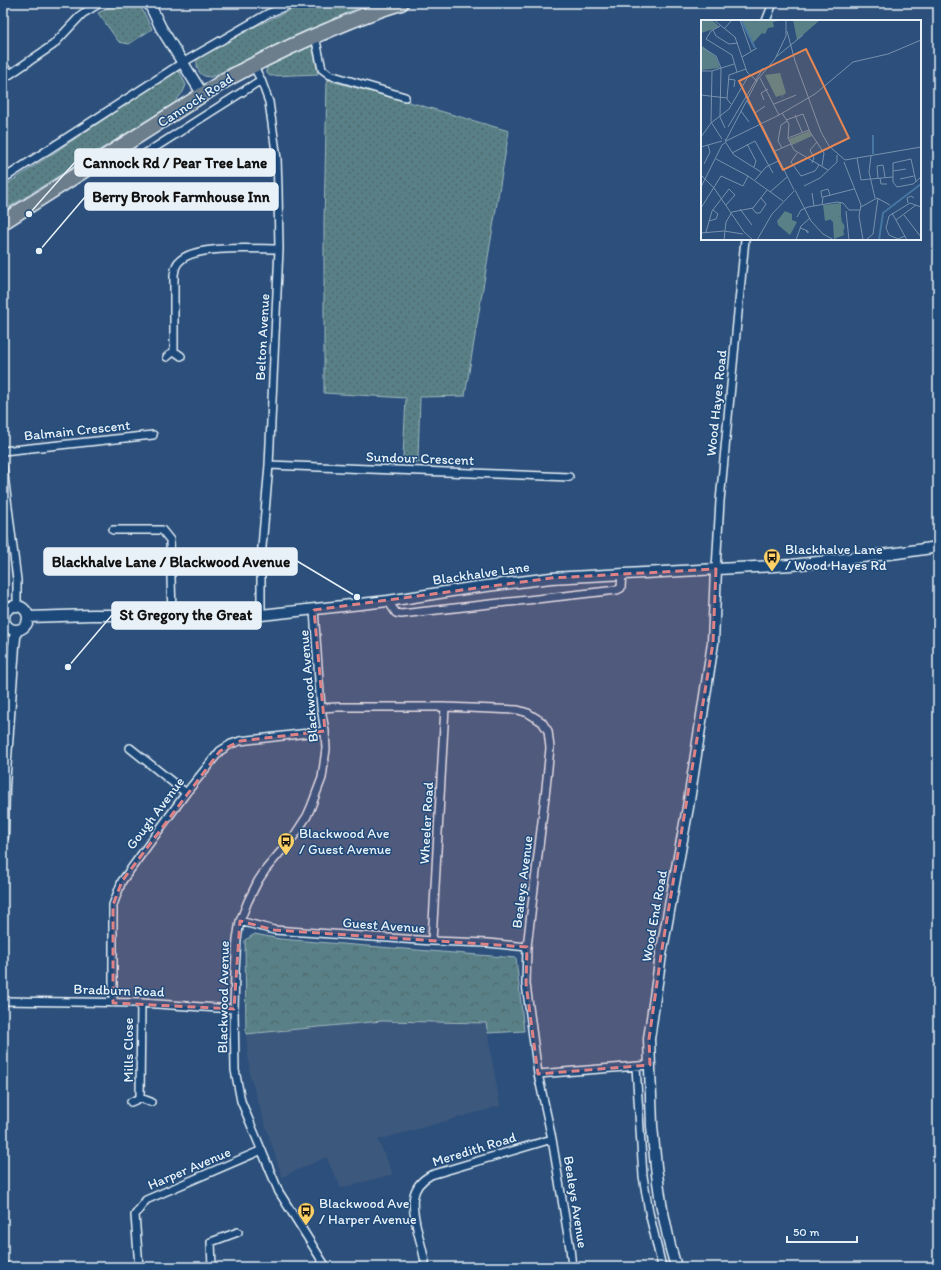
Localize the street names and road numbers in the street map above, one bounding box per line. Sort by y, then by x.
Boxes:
street label: Cannock Road [155,70,236,131]
street label: Belton Avenue [252,293,273,381]
street label: Wood Hayes Road [702,349,731,457]
street label: Balmain Crescent [23,416,131,445]
street label: Sundour Crescent [366,448,474,469]
street label: Blackhalve Lane [432,558,531,589]
street label: Blackwood Avenue [295,629,322,743]
street label: Gough Avenue [123,773,188,853]
street label: Wheeler Road [416,781,437,865]
street label: Bealeys Avenue [508,835,537,929]
street label: Wood End Road [638,869,671,963]
street label: Guest Avenue [342,914,426,937]
street label: Blackwood Avenue [214,940,233,1054]
street label: Bradburn Road [73,980,165,1001]
street label: Mills Close [120,1017,137,1082]
street label: Meredith Road [430,1129,519,1170]
street label: Harper Avenue [145,1143,234,1194]
street label: Bealeys Avenue [560,1155,591,1250]

